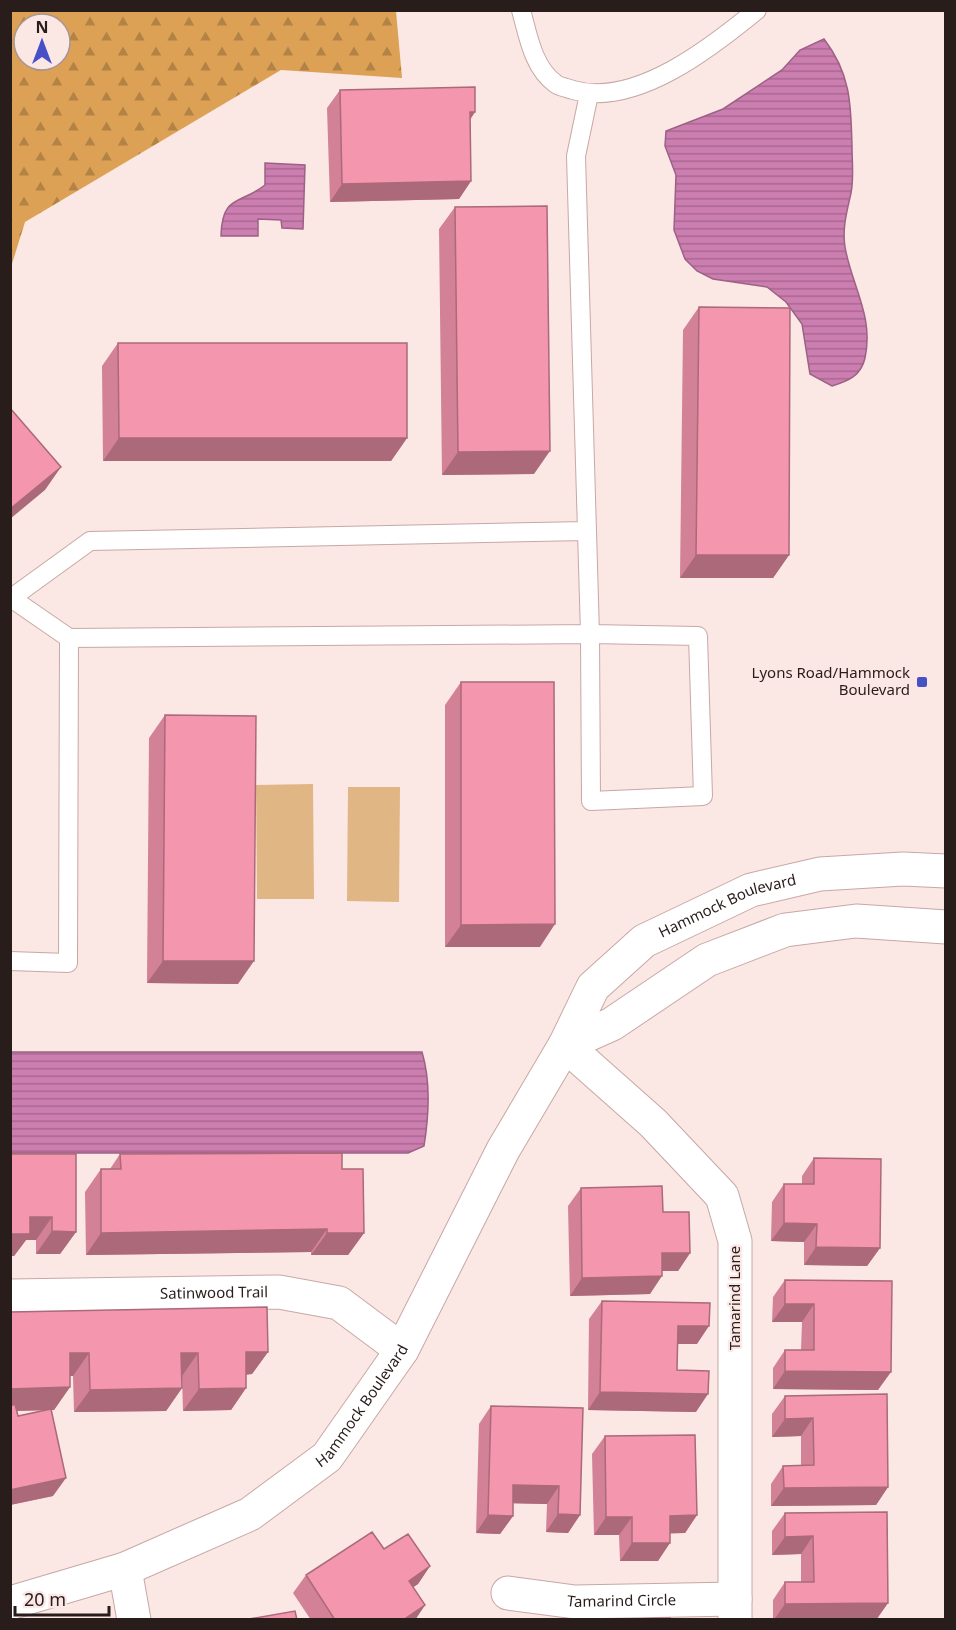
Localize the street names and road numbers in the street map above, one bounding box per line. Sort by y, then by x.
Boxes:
street label: Hammock Boulevard [655,869,798,942]
street label: Tamarind Lane [724,1246,744,1350]
street label: Satinwood Trail [160,1281,268,1303]
street label: Hammock Boulevard [311,1341,412,1471]
street label: Tamarind Circle [566,1589,676,1611]

